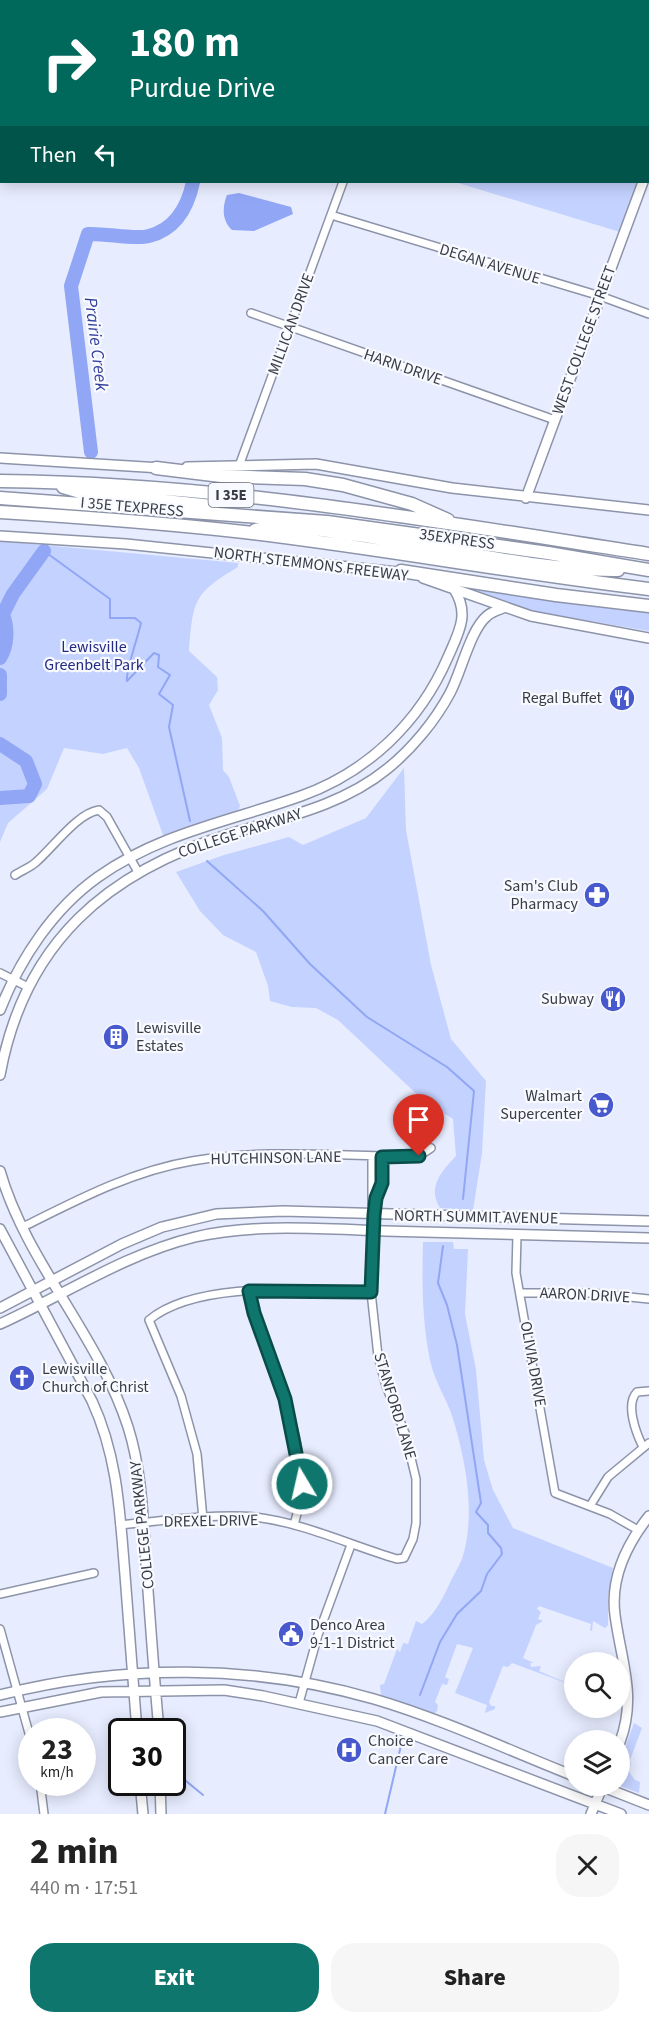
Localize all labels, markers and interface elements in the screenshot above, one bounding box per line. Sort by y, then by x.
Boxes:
text: 180 m [129,13,240,73]
icon: right [30,24,108,102]
text: Purdue Drive [129,69,275,108]
icon: left [89,138,122,171]
text: Then [30,139,77,171]
street label: DEGAN AVENUE [437,238,543,290]
street label: WEST COLLEGE STREET [547,262,621,418]
street label: MILLICAN DRIVE [262,270,320,378]
water label: Prairie Creek [78,296,114,393]
street label: HARN DRIVE [361,343,445,391]
road number: I 35E [208,483,254,507]
street label: I 35E TEXPRESS [79,492,185,522]
street label: 35EXPRESS [418,523,496,555]
street label: NORTH STEMMONS FREEWAY [212,541,410,587]
park label: Lewisville Greenbelt Park [44,636,144,676]
restaurant icon: Regal Buffet [607,683,637,713]
place label: Regal Buffet [522,687,603,709]
street label: COLLEGE PARKWAY [175,803,305,863]
place label: Sam's Club Pharmacy [504,875,579,915]
pharmacy icon: Sam's Club Pharmacy [582,880,612,910]
restaurant icon: Subway [598,984,628,1014]
place label: Subway [541,988,595,1010]
place label: Lewisville Estates [136,1017,201,1057]
building icon: Lewisville Estates [101,1022,131,1052]
place label: Walmart Supercenter [500,1085,583,1125]
supermarket icon: Walmart Supercenter [586,1090,616,1120]
pin [393,1094,444,1156]
icon: arrive [402,1103,435,1136]
street label: HUTCHINSON LANE [210,1146,342,1170]
street label: NORTH SUMMIT AVENUE [394,1205,558,1229]
street label: AARON DRIVE [539,1282,631,1308]
street label: OLIVIA DRIVE [515,1319,551,1409]
street label: STANFORD LANE [368,1350,422,1462]
place label: Lewisville Church of Christ [42,1358,149,1398]
church icon: Lewisville Church of Christ [7,1363,37,1393]
position arrow [270,1452,334,1516]
street label: COLLEGE PARKWAY [124,1459,160,1590]
street label: DREXEL DRIVE [163,1509,259,1533]
place label: Denco Area 9-1-1 District [310,1614,395,1654]
public building icon: Denco Area 9-1-1 District [276,1619,306,1649]
map controls [564,1652,630,1796]
button: search [564,1652,630,1718]
speed limit sign: 30 [108,1718,186,1796]
text: 23 [41,1728,73,1771]
place label: Choice Cancer Care [368,1730,448,1770]
button: layers [564,1730,630,1796]
hospital icon: Choice Cancer Care [334,1735,364,1765]
text: km/h [40,1762,74,1783]
text: 2 min [30,1826,118,1877]
button: close [556,1834,619,1897]
text: 440 m · 17:51 [30,1874,138,1902]
button: Exit [30,1943,319,2012]
button: Share [331,1943,619,2012]

